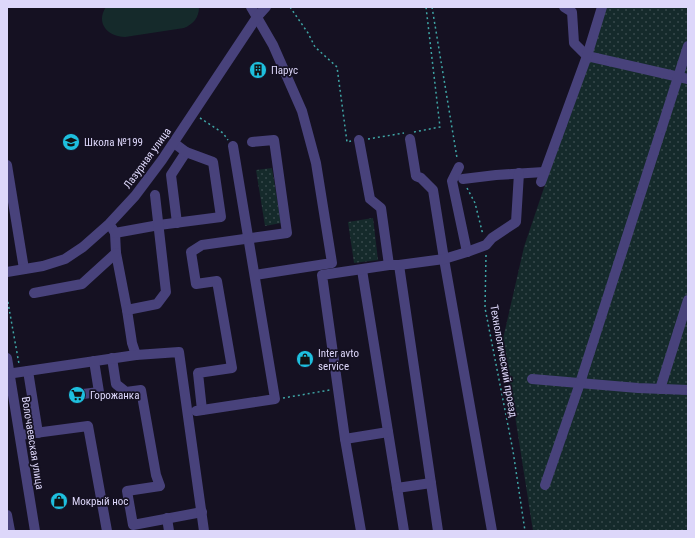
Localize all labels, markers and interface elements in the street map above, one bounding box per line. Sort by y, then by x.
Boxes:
building icon: Парус [248,60,268,80]
place label: Парус [271,64,298,77]
street label: Лазурная улица [121,125,174,191]
school or university icon: Школа №199 [61,132,81,152]
place label: Школа №199 [84,136,143,149]
street label: Технологический проезд [487,304,520,418]
place label: Inter avto service [318,347,359,373]
shop icon: Inter avto service [295,349,315,369]
supermarket icon: Горожанка [67,385,87,405]
place label: Горожанка [90,389,139,402]
street label: Волочаевская улица [19,396,46,490]
shop icon: Мокрый нос [49,491,69,511]
place label: Мокрый нос [72,495,128,508]

